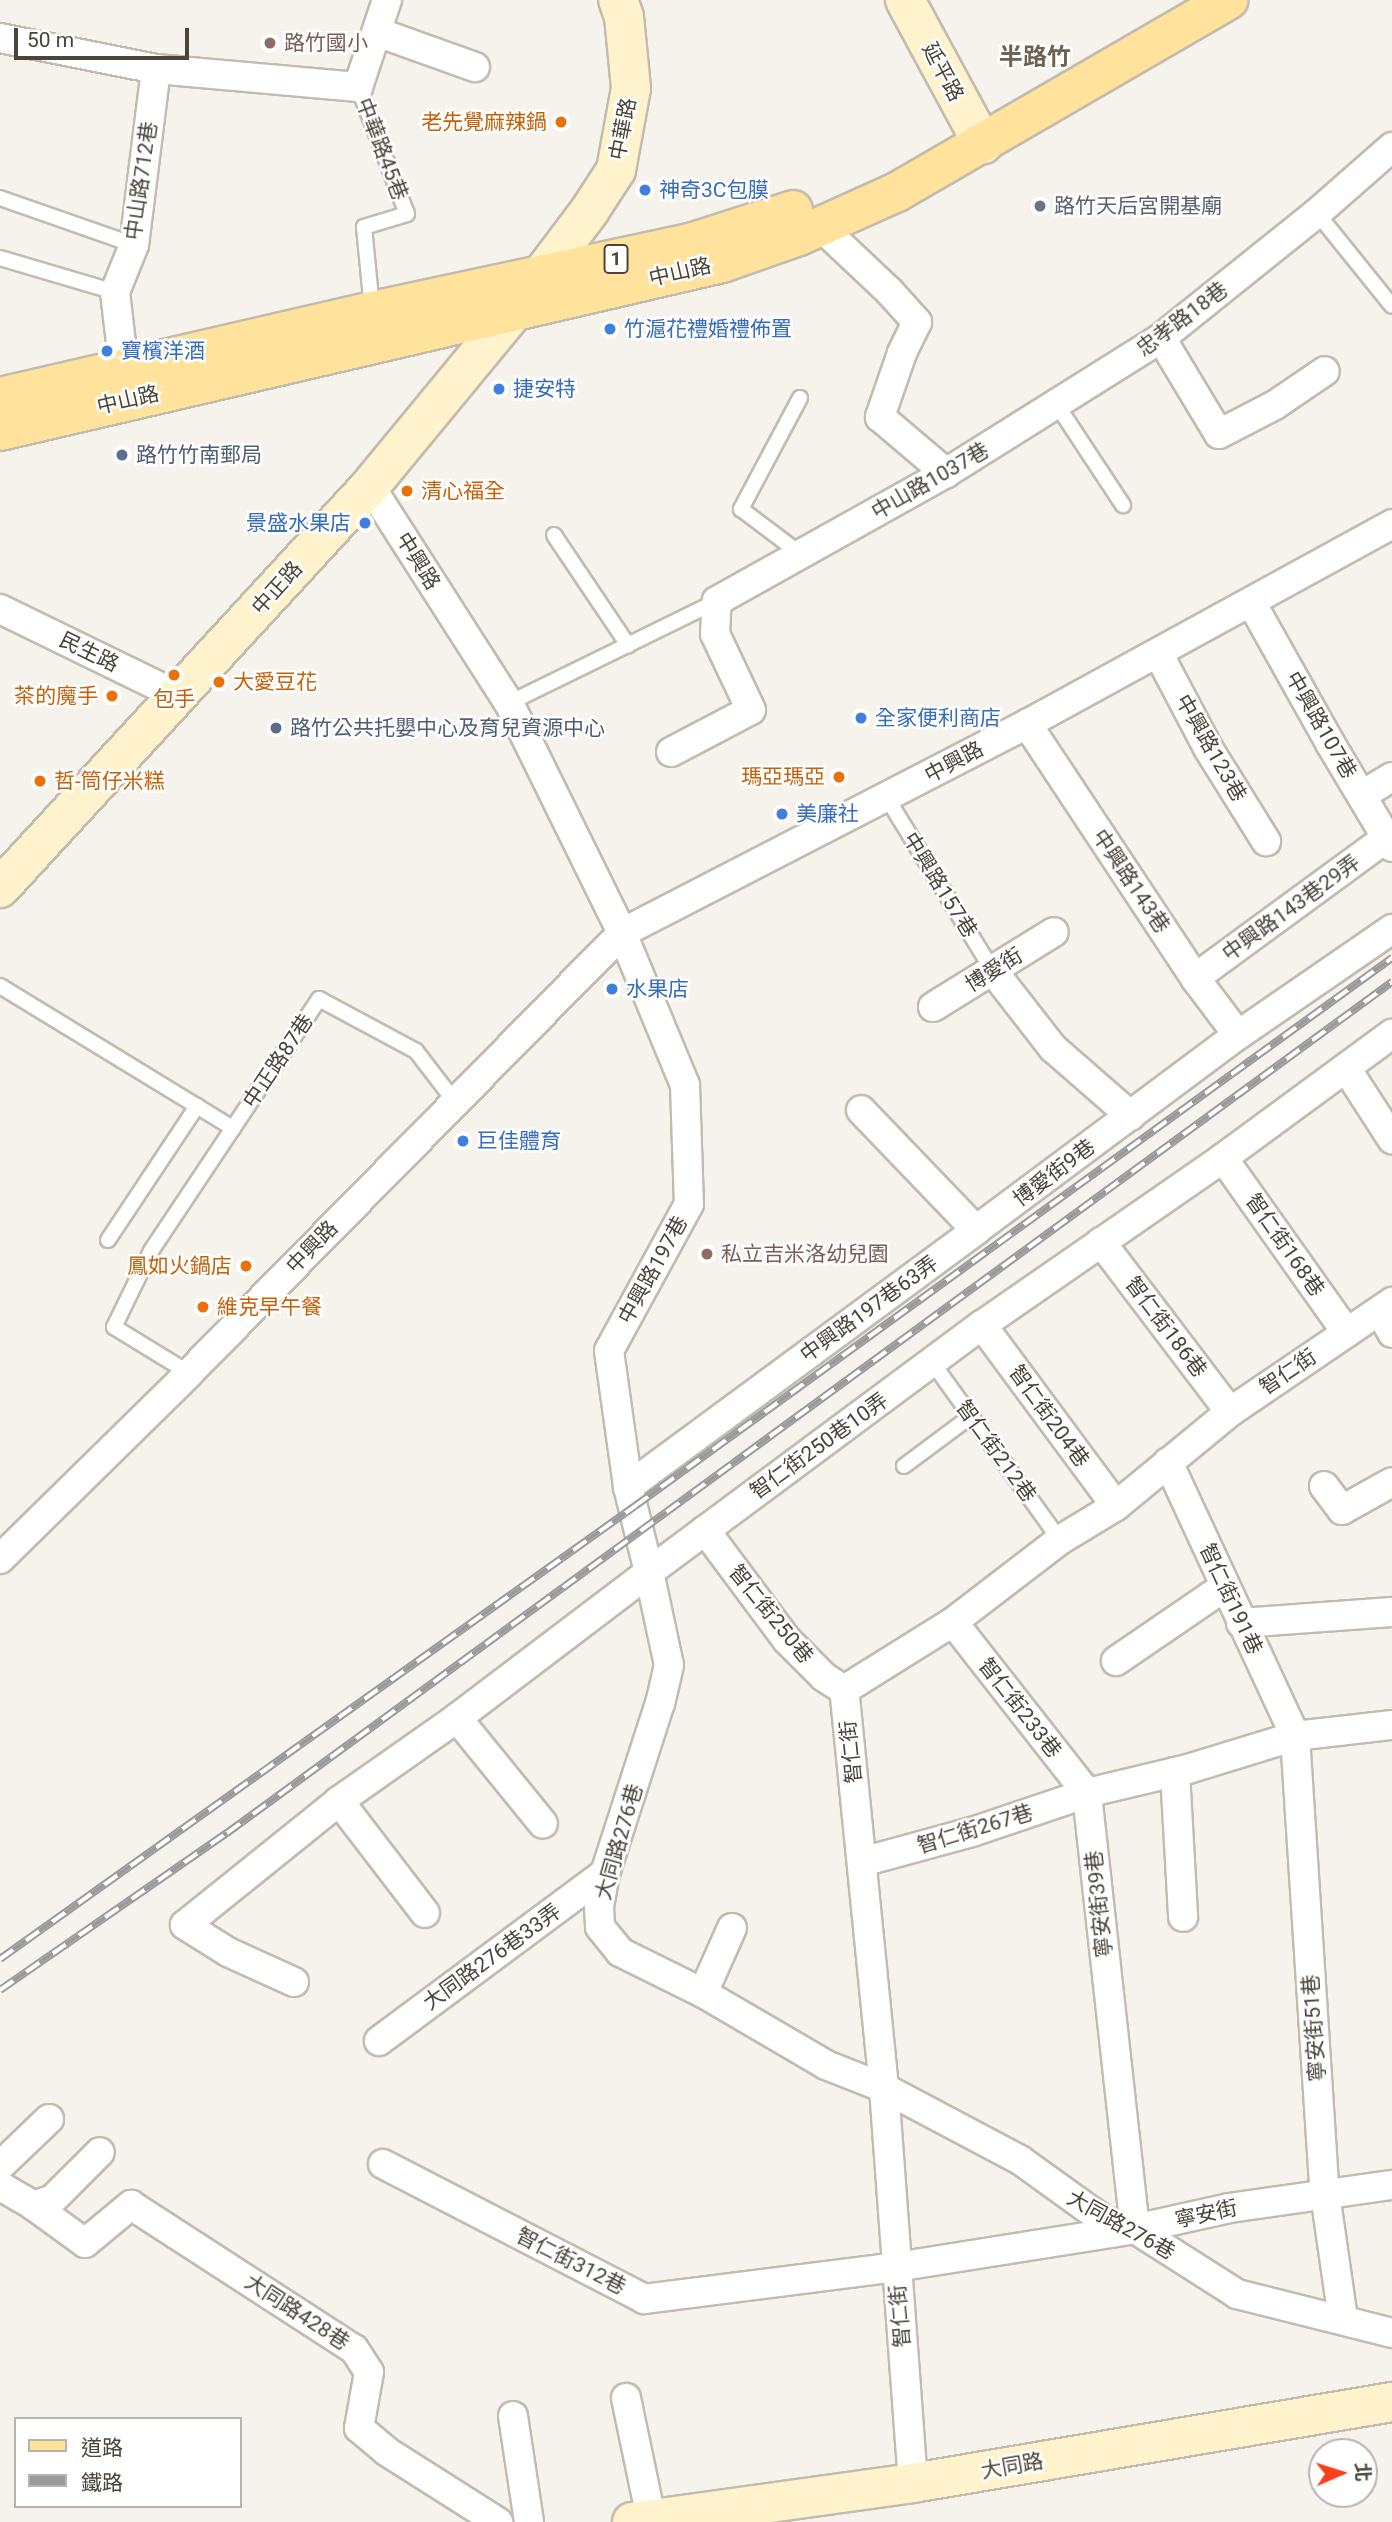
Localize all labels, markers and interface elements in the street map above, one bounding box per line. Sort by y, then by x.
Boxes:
scale bar [18,14,192,58]
text: 50 m [27,28,74,52]
place label: 路竹國小 [284,30,368,56]
marker: 路竹國小 [262,35,278,51]
street label: 延平路 [917,38,969,106]
district label: 半路竹 [999,44,1071,72]
street label: 中華路45巷 [351,94,413,204]
street label: 中華路 [605,96,641,162]
place label: 老先覺麻辣鍋 [421,109,547,135]
marker: 老先覺麻辣鍋 [553,114,569,130]
street label: 中山路712巷 [120,120,162,242]
place label: 神奇3C包膜 [659,177,768,203]
marker: 神奇3C包膜 [637,182,653,198]
place label: 路竹天后宮開基廟 [1054,193,1222,219]
marker: 路竹天后宮開基廟 [1032,198,1048,214]
road number: 1 [602,244,630,274]
street label: 中山路 [646,253,714,291]
street label: 忠孝路18巷 [1131,277,1233,361]
place label: 竹滬花禮婚禮佈置 [624,316,792,342]
marker: 竹滬花禮婚禮佈置 [602,321,618,337]
place label: 寶檳洋酒 [121,338,205,364]
marker: 寶檳洋酒 [99,343,115,359]
place label: 捷安特 [513,376,576,402]
street label: 中山路 [94,381,162,419]
marker: 捷安特 [491,381,507,397]
street label: 中山路1037巷 [867,437,993,525]
place label: 路竹竹南郵局 [136,442,262,468]
marker: 路竹竹南郵局 [114,447,130,463]
place label: 清心福全 [421,478,505,504]
marker: 清心福全 [399,483,415,499]
place label: 景盛水果店 [246,510,351,536]
marker: 景盛水果店 [357,515,373,531]
street label: 中興路 [391,528,445,594]
street label: 中正路 [247,556,307,620]
street label: 民生路 [55,627,123,677]
marker: 包手 [166,667,182,683]
street label: 中興路107巷 [1280,667,1362,783]
place label: 大愛豆花 [233,669,317,695]
marker: 大愛豆花 [211,674,227,690]
place label: 茶的魔手 [14,683,98,709]
place label: 包手 [153,686,195,712]
marker: 茶的魔手 [104,688,120,704]
street label: 中興路123巷 [1170,690,1252,806]
place label: 全家便利商店 [875,705,1001,731]
marker: 全家便利商店 [853,710,869,726]
place label: 路竹公共托嬰中心及育兒資源中心 [290,715,605,741]
marker: 路竹公共托嬰中心及育兒資源中心 [268,720,284,736]
street label: 中興路 [920,736,988,788]
place label: 瑪亞瑪亞 [741,764,825,790]
place label: 哲-筒仔米糕 [54,768,165,794]
marker: 瑪亞瑪亞 [831,769,847,785]
marker: 哲-筒仔米糕 [32,773,48,789]
place label: 美廉社 [796,801,859,827]
marker: 美廉社 [774,806,790,822]
street label: 中興路143巷 [1087,824,1175,938]
street label: 中興路157巷 [898,828,982,942]
street label: 中興路143巷29弄 [1217,850,1365,966]
street label: 博愛街 [961,943,1027,997]
place label: 水果店 [626,976,689,1002]
marker: 水果店 [604,981,620,997]
street label: 中正路87巷 [237,1009,319,1113]
place label: 巨佳體育 [477,1128,561,1154]
marker: 巨佳體育 [455,1133,471,1149]
street label: 博愛街9巷 [1008,1134,1100,1212]
street label: 智仁街168巷 [1240,1189,1330,1301]
street label: 中興路197巷 [613,1212,693,1328]
street label: 中興路 [281,1216,343,1278]
place label: 私立吉米洛幼兒園 [721,1241,889,1267]
marker: 私立吉米洛幼兒園 [699,1246,715,1262]
street label: 中興路197巷63弄 [795,1251,943,1367]
place label: 鳳如火鍋店 [127,1253,232,1279]
marker: 鳳如火鍋店 [238,1258,254,1274]
street label: 智仁街186巷 [1120,1272,1212,1382]
place label: 維克早午餐 [217,1294,322,1320]
marker: 維克早午餐 [195,1299,211,1315]
street label: 智仁街 [1255,1344,1321,1400]
street label: 智仁街204巷 [1004,1360,1094,1472]
street label: 智仁街250巷10弄 [745,1388,893,1504]
street label: 智仁街212巷 [951,1395,1041,1507]
street label: 智仁街191巷 [1194,1540,1268,1658]
street label: 智仁街250巷 [724,1560,818,1668]
street label: 智仁街233巷 [973,1653,1067,1763]
street label: 智仁街 [835,1719,867,1785]
street label: 大同路276巷 [590,1781,648,1903]
street label: 智仁街267巷 [914,1799,1036,1859]
street label: 寧安街39巷 [1081,1849,1117,1959]
street label: 大同路276巷33弄 [418,1899,566,2015]
street label: 寧安街51巷 [1298,1973,1330,2083]
street label: 大同路276巷 [1063,2185,1179,2265]
street label: 寧安街 [1173,2195,1239,2233]
street label: 智仁街312巷 [512,2223,630,2299]
street label: 大同路428巷 [240,2269,354,2355]
street label: 智仁街 [885,2284,915,2348]
legend [14,2417,242,2508]
text: 道路 [81,2436,123,2460]
north arrow [1308,2438,1378,2508]
street label: 大同路 [979,2448,1045,2484]
text: 北 [1350,2462,1374,2482]
text: 鐵路 [81,2471,123,2495]

